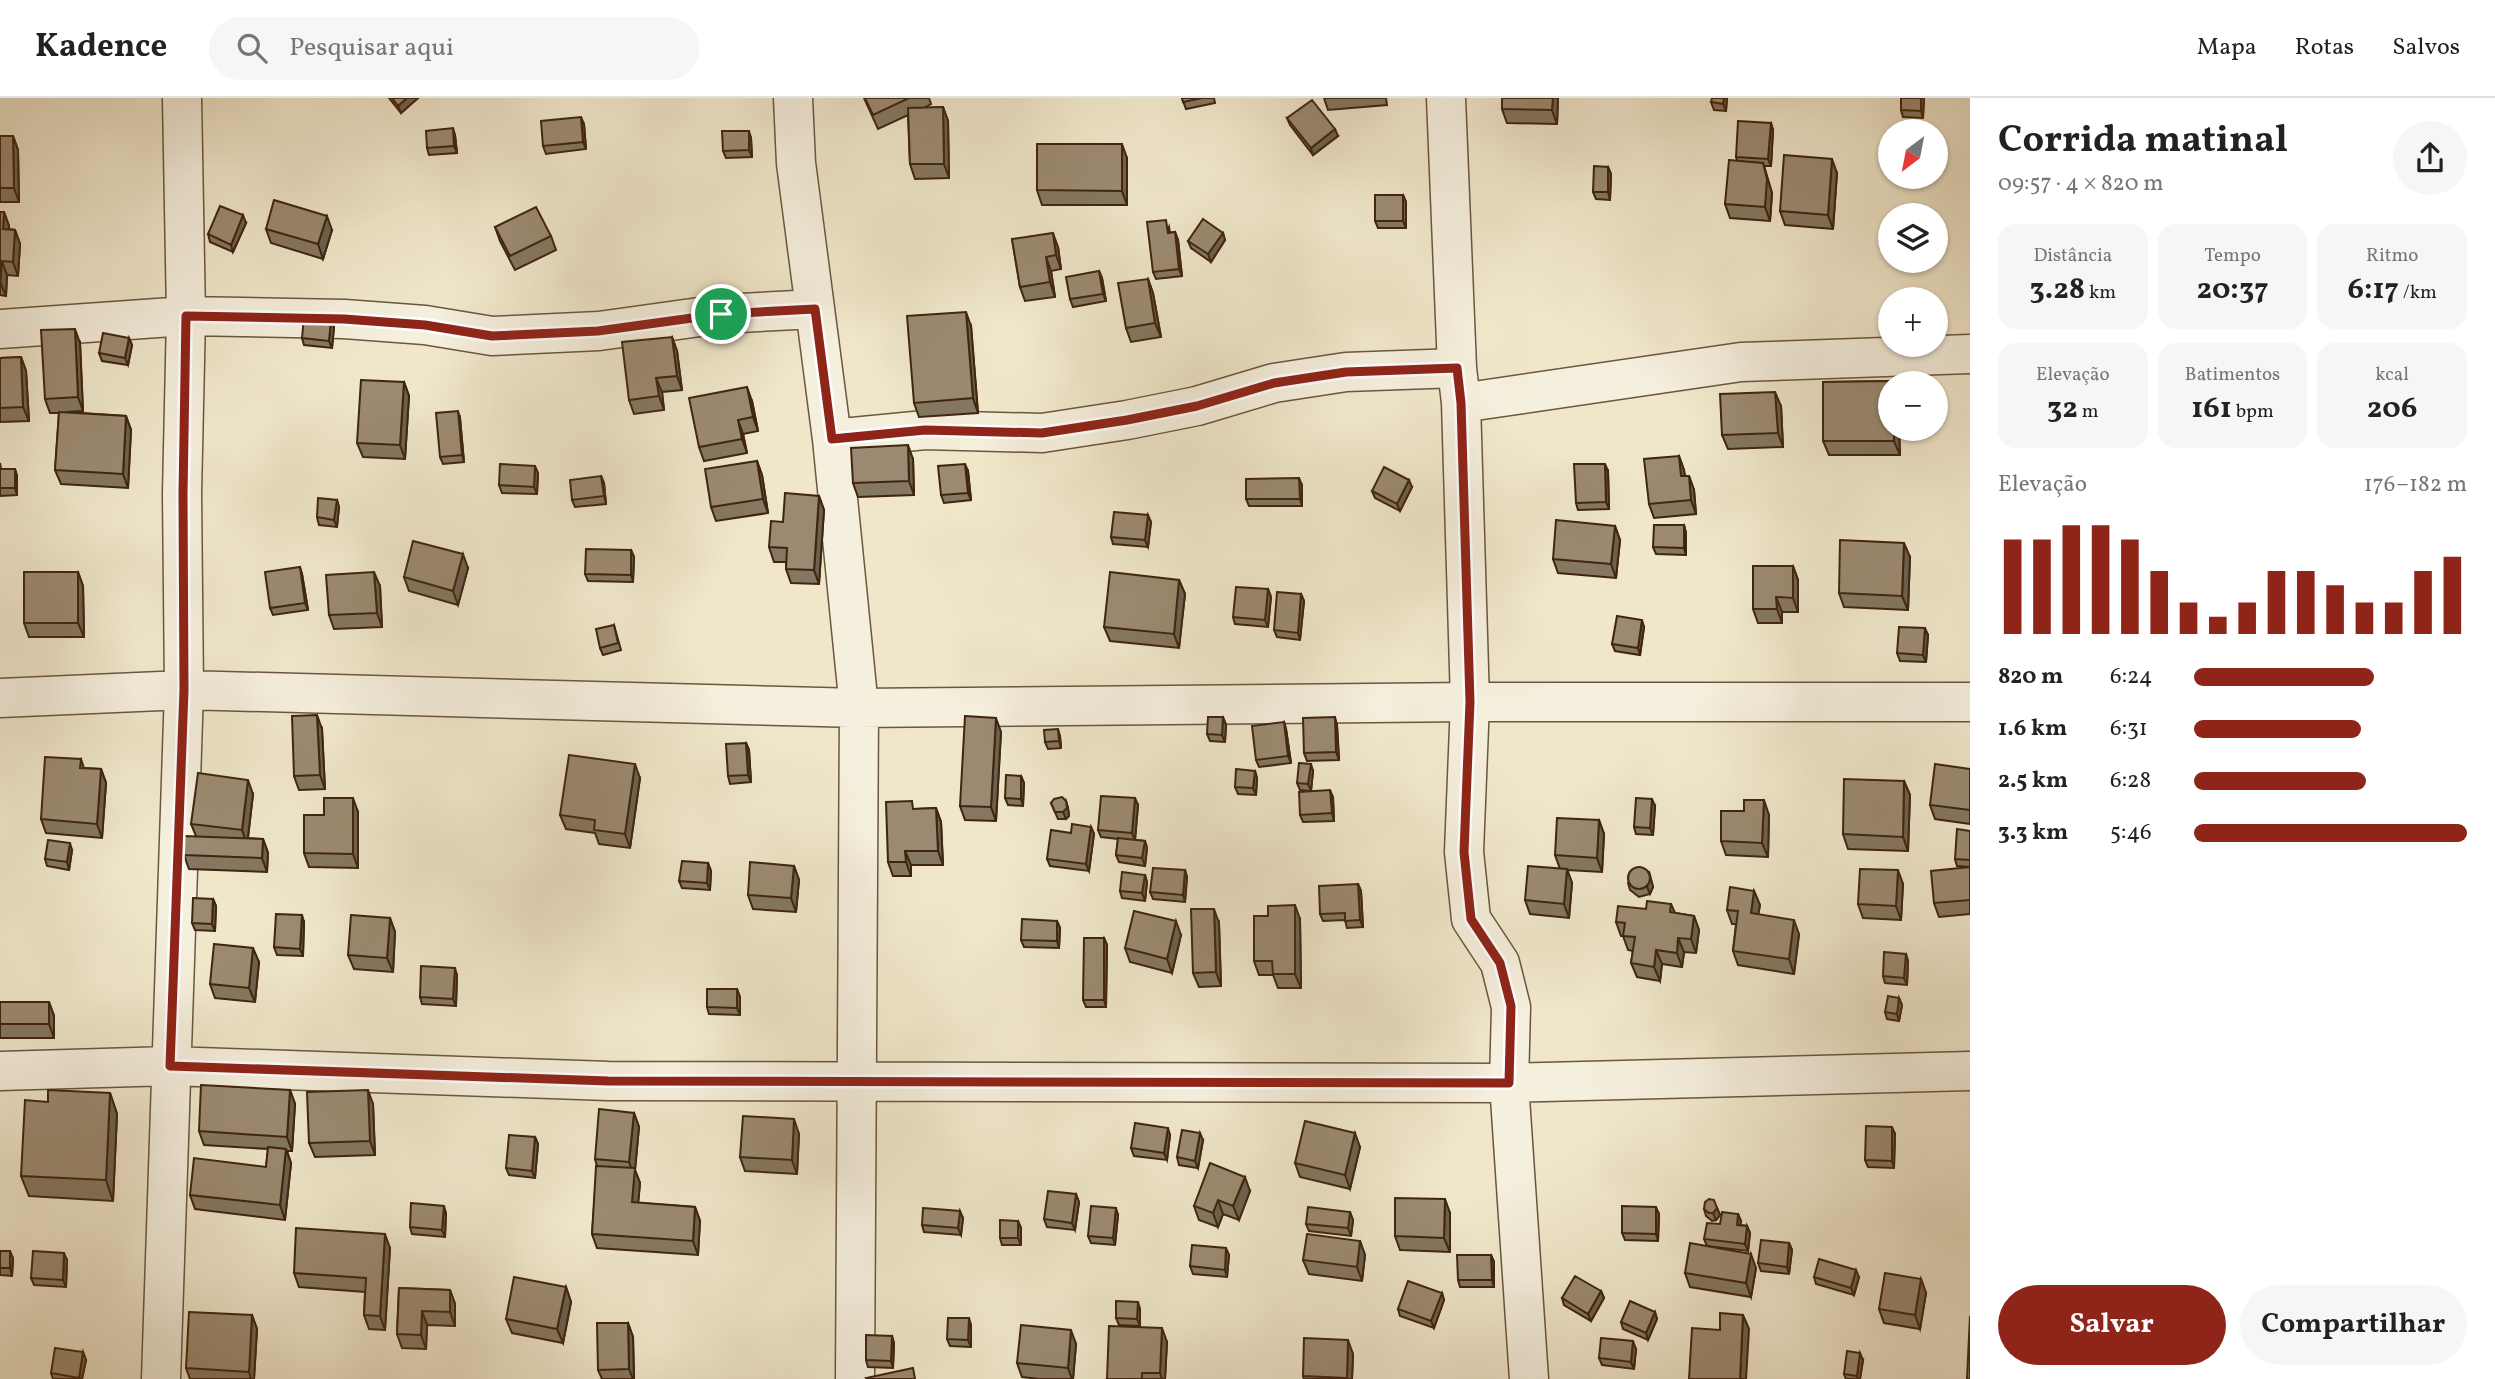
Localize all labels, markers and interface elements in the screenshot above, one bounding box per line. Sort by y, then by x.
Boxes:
search box [209,17,699,80]
text: Kadence [35,25,167,71]
icon: search [233,29,271,67]
text: Pesquisar aqui [289,30,454,66]
text: Mapa [2197,31,2257,65]
text: Rotas [2295,31,2354,65]
text: Salvos [2392,31,2460,65]
text: Corrida matinal [1998,115,2288,168]
north arrow [1878,119,1948,189]
map controls [1878,119,1948,441]
button: share [2393,121,2467,195]
text: 09:57 · 4 × 820 m [1998,168,2164,200]
button: layers [1878,203,1948,273]
text: Distância [2033,243,2112,269]
text: Tempo [2204,243,2261,269]
text: Ritmo [2366,243,2418,269]
text: 3.28 [2029,269,2085,311]
text: 20:37 [2196,269,2269,311]
text: 6:17 [2348,269,2399,311]
text: km [2085,280,2116,306]
text: /km [2399,280,2437,306]
pin [691,284,751,344]
button: + [1878,287,1948,357]
icon: arrive [702,295,740,333]
text: Elevação [2036,362,2110,388]
text: Batimentos [2185,362,2280,388]
text: kcal [2375,362,2409,388]
button: − [1878,371,1948,441]
text: 32 [2047,388,2078,430]
text: 161 [2191,388,2232,430]
text: 206 [2367,388,2417,430]
text: m [2078,399,2099,425]
text: bpm [2232,399,2274,425]
text: Elevação [1998,469,2087,501]
text: 176–182 m [2364,469,2467,501]
text: 820 m [1998,661,2063,693]
text: 6:24 [2110,661,2152,693]
text: 1.6 km [1998,713,2067,745]
text: 6:31 [2110,713,2148,745]
text: 2.5 km [1998,765,2068,797]
text: 6:28 [2110,765,2151,797]
text: 3.3 km [1998,817,2068,849]
text: 5:46 [2110,817,2152,849]
button: Salvar [1998,1285,2226,1365]
button: Compartilhar [2240,1285,2467,1365]

